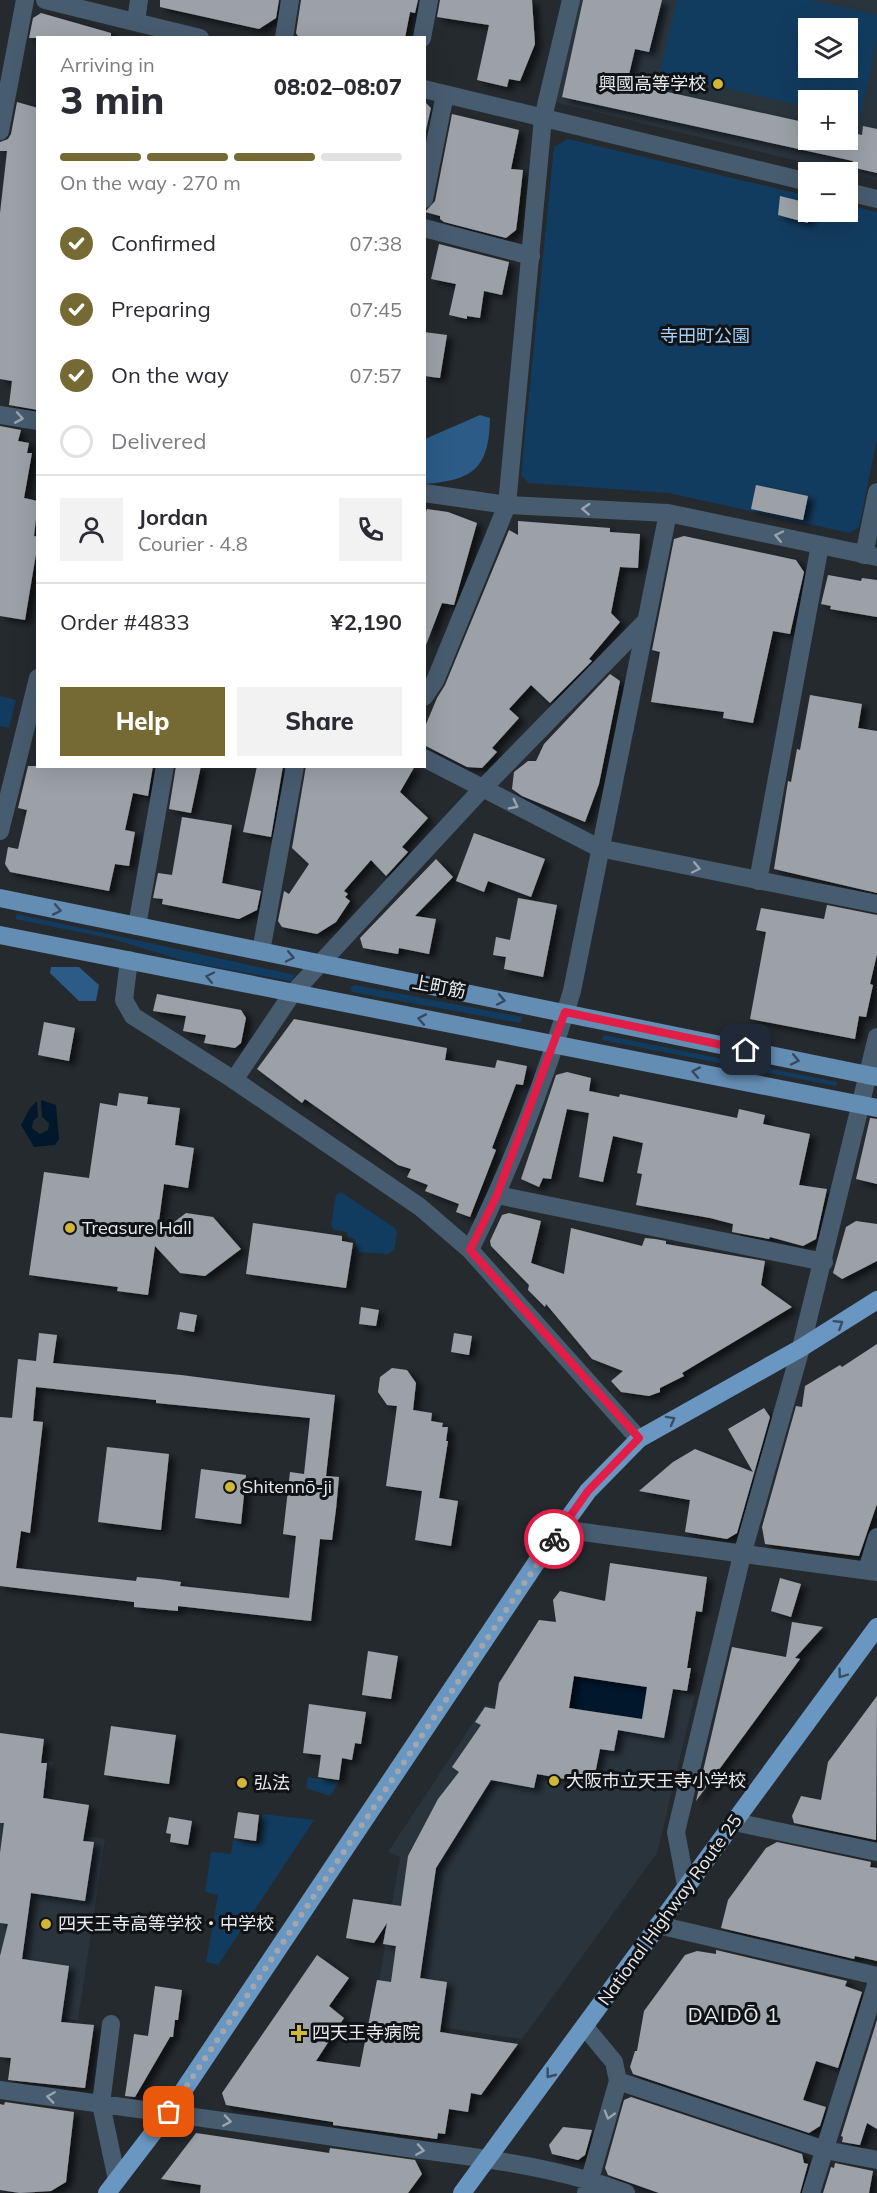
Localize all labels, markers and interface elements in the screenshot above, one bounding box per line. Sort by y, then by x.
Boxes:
map controls [798,18,858,222]
button: layers [798,18,858,78]
text: Arriving in [60,52,155,77]
place label: 興國高等学校 [598,72,706,95]
text: 08:02–08:07 [274,73,402,101]
text: 3 min [60,75,165,124]
marker: 興國高等学校 [711,77,725,91]
button: + [798,90,858,150]
button: − [798,162,858,222]
text: On the way · 270 m [60,170,241,195]
icon: check [60,227,93,260]
text: Confirmed [111,229,216,257]
text: 07:38 [349,231,402,256]
icon: check [60,293,93,326]
text: Preparing [111,295,211,323]
text: 07:45 [349,297,402,322]
park label: 寺田町公園 [660,324,750,347]
icon: check [60,359,93,392]
text: On the way [111,361,229,389]
text: 07:57 [349,363,402,388]
one-way arrow [13,411,23,424]
text: Delivered [111,427,206,455]
button: person [60,498,123,561]
button: phone [339,498,402,561]
text: Jordan [138,503,208,531]
one-way arrow [582,503,591,516]
one-way arrow [774,530,784,543]
text: Courier · 4.8 [138,531,248,556]
text: Order #4833 [60,608,190,636]
text: ¥2,190 [331,608,402,636]
button: Help [60,687,225,756]
button: Share [237,687,402,756]
one-way arrow [507,797,518,809]
one-way arrow [691,861,701,874]
one-way arrow [52,903,62,916]
one-way arrow [284,950,294,963]
street label: 上町筋 [410,970,468,1003]
one-way arrow [206,971,216,984]
one-way arrow [496,993,506,1006]
one-way arrow [418,1013,428,1026]
pin [720,1024,771,1075]
icon: home [729,1033,762,1066]
one-way arrow [790,1053,800,1066]
one-way arrow [691,1066,701,1079]
place label: Treasure Hall [82,1216,192,1239]
marker: Treasure Hall [63,1221,77,1235]
one-way arrow [832,1320,843,1331]
one-way arrow [665,1416,675,1428]
place label: Shitennō-ji [242,1475,332,1498]
marker: Shitennō-ji [223,1480,237,1494]
courier [524,1509,584,1569]
icon: bike [538,1523,571,1556]
one-way arrow [839,1668,850,1679]
place label: 大阪市立天王寺小学校 [566,1769,746,1792]
place label: 弘法 [254,1771,290,1794]
marker: 大阪市立天王寺小学校 [547,1774,561,1788]
marker: 弘法 [235,1776,249,1790]
street label: National Highway Route 25 [593,1810,747,2010]
place label: 四天王寺高等学校・中学校 [58,1912,274,1935]
marker: 四天王寺高等学校・中学校 [39,1917,53,1931]
district label: DAIDŌ 1 [688,2002,780,2027]
place label: 四天王寺病院 [312,2021,420,2044]
marker: 四天王寺病院 [290,2024,308,2042]
one-way arrow [546,2067,557,2078]
pin [143,2086,194,2137]
one-way arrow [46,2092,55,2104]
icon: bag [152,2095,185,2128]
one-way arrow [603,2110,616,2120]
one-way arrow [222,2114,232,2126]
one-way arrow [415,2143,424,2155]

